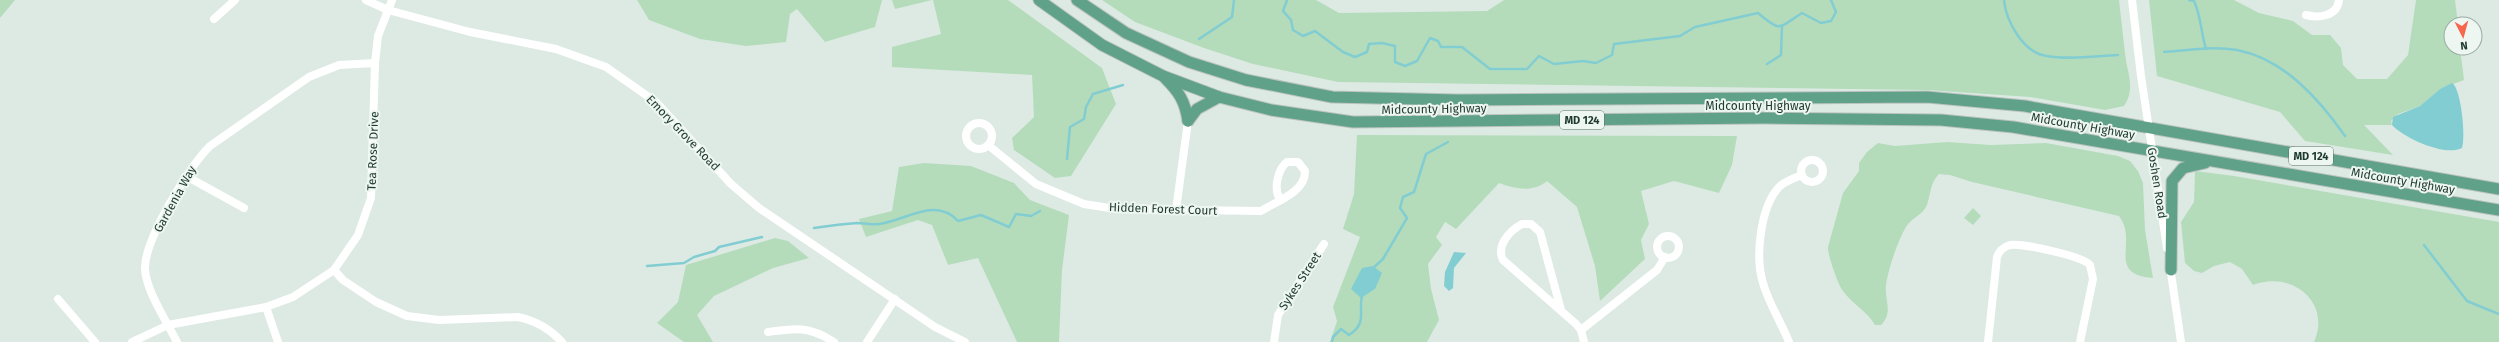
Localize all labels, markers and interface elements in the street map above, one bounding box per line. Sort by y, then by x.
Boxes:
north arrow [2443,16,2483,56]
text: N [2460,39,2468,52]
street label: Emory Grove Road [643,92,723,174]
street label: Midcounty Highway [1705,99,1811,113]
street label: Midcounty Highway [1381,101,1487,117]
street label: Midcounty Highway [2030,110,2136,142]
street label: Tea Rose Drive [365,111,381,191]
road number: MD 124 [1560,111,1604,129]
street label: Goshen Road [2144,147,2170,219]
road number: MD 124 [2289,147,2333,165]
street label: Gardenia Way [151,163,199,235]
street label: Midcounty Highway [2350,165,2456,197]
street label: Hidden Forest Court [1109,200,1218,218]
street label: Sykes Street [1276,249,1324,313]

